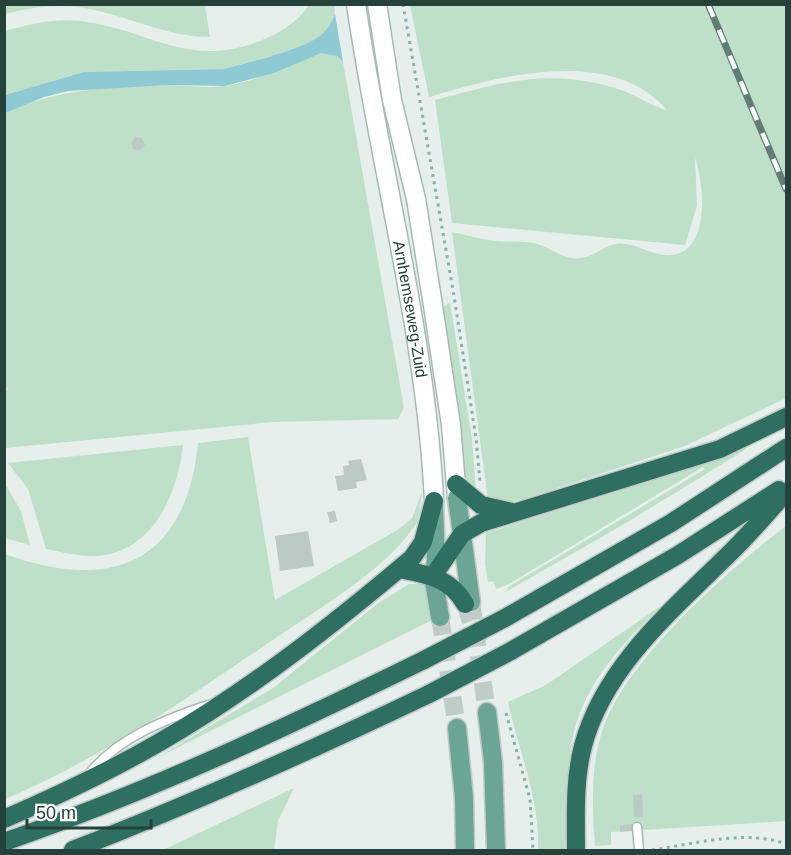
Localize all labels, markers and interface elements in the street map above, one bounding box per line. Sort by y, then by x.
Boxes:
street label: Arnhemseweg-Zuid [390,239,430,379]
scale bar [27,792,152,830]
text: 50 m [36,803,76,823]

